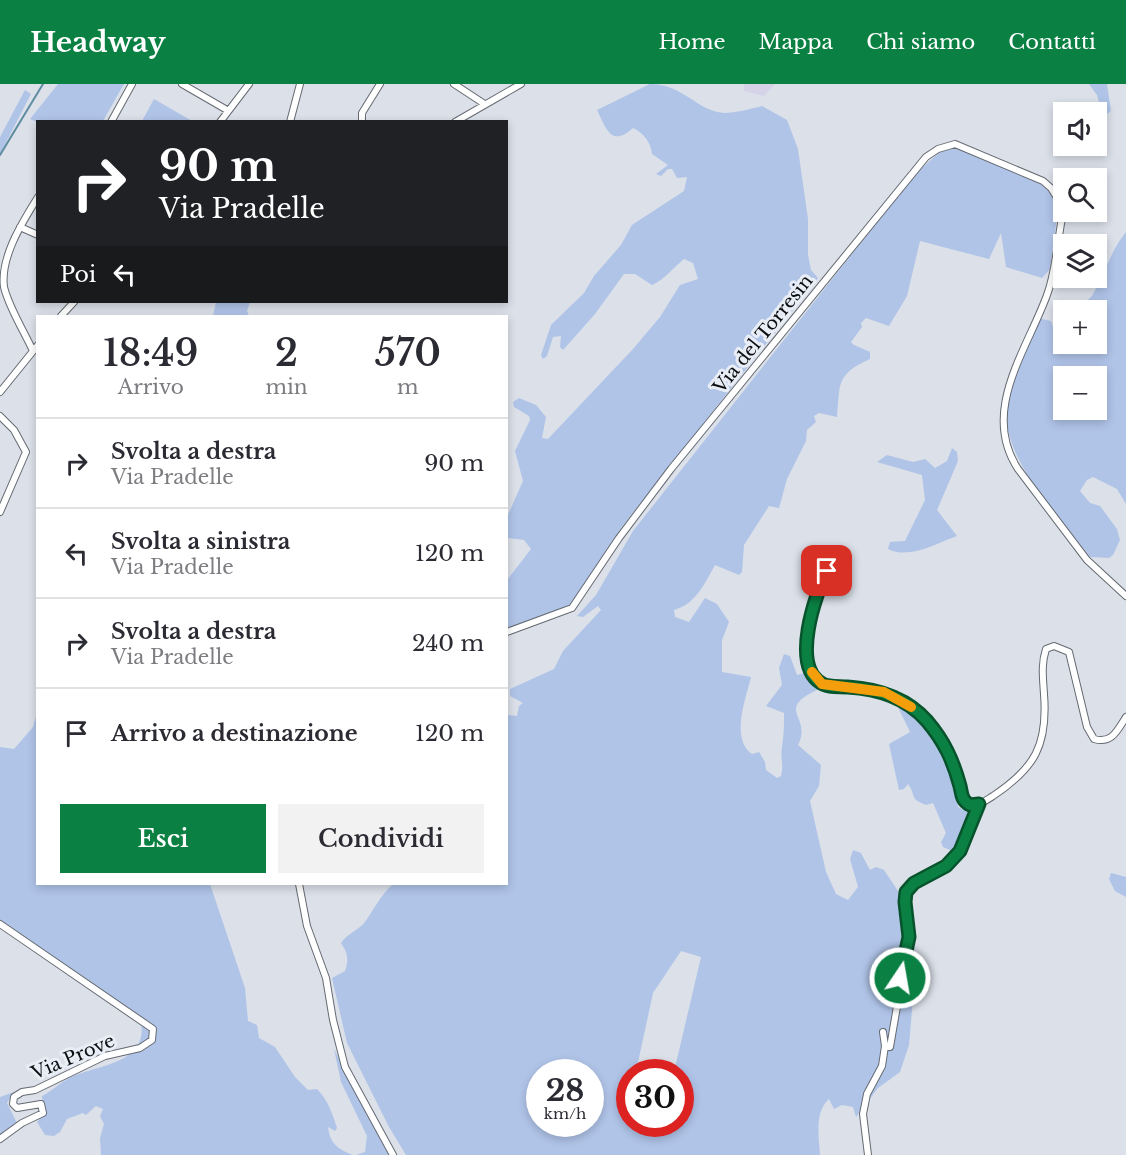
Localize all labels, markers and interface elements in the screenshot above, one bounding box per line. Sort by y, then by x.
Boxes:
text: Headway [30,25,166,60]
text: Home [658,29,726,55]
text: Mappa [759,29,833,55]
text: Chi siamo [866,29,975,55]
text: Contatti [1008,29,1096,55]
map controls [1053,102,1107,420]
button: sound [1053,102,1107,156]
text: 90 m [159,140,277,192]
icon: right [60,144,138,222]
button: search [1053,168,1107,222]
text: Via Pradelle [159,192,325,225]
button: layers [1053,234,1107,288]
icon: left [108,258,141,291]
text: Poi [60,261,96,288]
street label: Via del Torresin [708,270,818,399]
button: + [1053,300,1107,354]
text: 18:49 [103,331,199,376]
text: 2 [275,331,298,376]
text: 570 [375,331,441,376]
button: − [1053,366,1107,420]
text: Arrivo [118,375,184,399]
text: min [266,375,308,399]
text: m [397,375,419,399]
text: Svolta a destra [111,438,276,465]
icon: right [60,447,93,480]
text: 90 m [424,450,484,477]
text: Via Pradelle [111,465,234,489]
text: Svolta a sinistra [111,528,290,555]
icon: left [60,537,93,570]
text: 120 m [415,540,484,567]
pin [801,545,852,596]
icon: arrive [810,554,843,587]
text: Via Pradelle [111,555,234,579]
text: Svolta a destra [111,618,276,645]
icon: right [60,627,93,660]
text: 240 m [412,630,484,657]
text: Via Pradelle [111,645,234,669]
icon: arrive [60,717,93,750]
text: Arrivo a destinazione [111,720,358,747]
text: 120 m [415,720,484,747]
button: Esci [60,804,266,873]
button: Condividi [278,804,484,873]
position arrow [868,946,932,1010]
street label: Via Prove [27,1030,118,1085]
speed limit sign: 30 [616,1059,694,1137]
text: 28 [546,1072,584,1109]
text: km/h [544,1104,586,1123]

